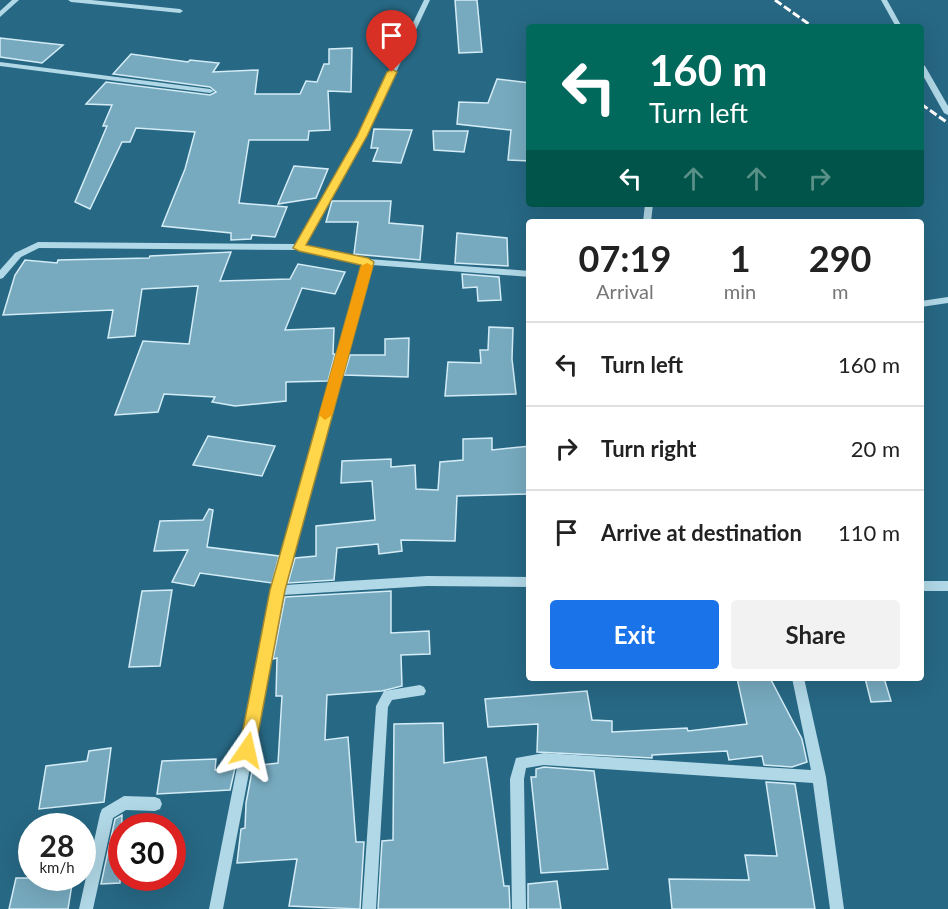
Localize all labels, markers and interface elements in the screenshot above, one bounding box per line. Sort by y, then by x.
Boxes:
pin [366,10,417,72]
icon: arrive [375,19,408,52]
text: 160 m [649,45,767,95]
icon: left [550,48,628,126]
text: Turn left [649,96,748,129]
icon: left [614,162,647,195]
icon: ahead [677,162,710,195]
icon: ahead [740,162,773,195]
icon: right [803,162,836,195]
text: 07:19 [579,236,671,280]
text: 1 [730,236,751,280]
text: 290 [809,236,871,280]
text: Arrival [596,279,654,303]
text: min [724,279,756,303]
text: m [832,279,848,303]
icon: left [550,348,583,381]
text: Turn left [601,351,683,378]
text: 160 m [838,351,900,378]
icon: right [550,432,583,465]
text: Turn right [601,435,696,462]
text: 20 m [851,435,900,462]
icon: arrive [550,516,583,549]
text: Arrive at destination [601,519,802,546]
text: 110 m [838,519,900,546]
button: Exit [550,600,719,669]
button: Share [731,600,900,669]
position arrow [215,718,279,782]
speed limit sign: 30 [108,813,186,891]
text: 28 [40,827,74,863]
text: km/h [39,858,75,876]

